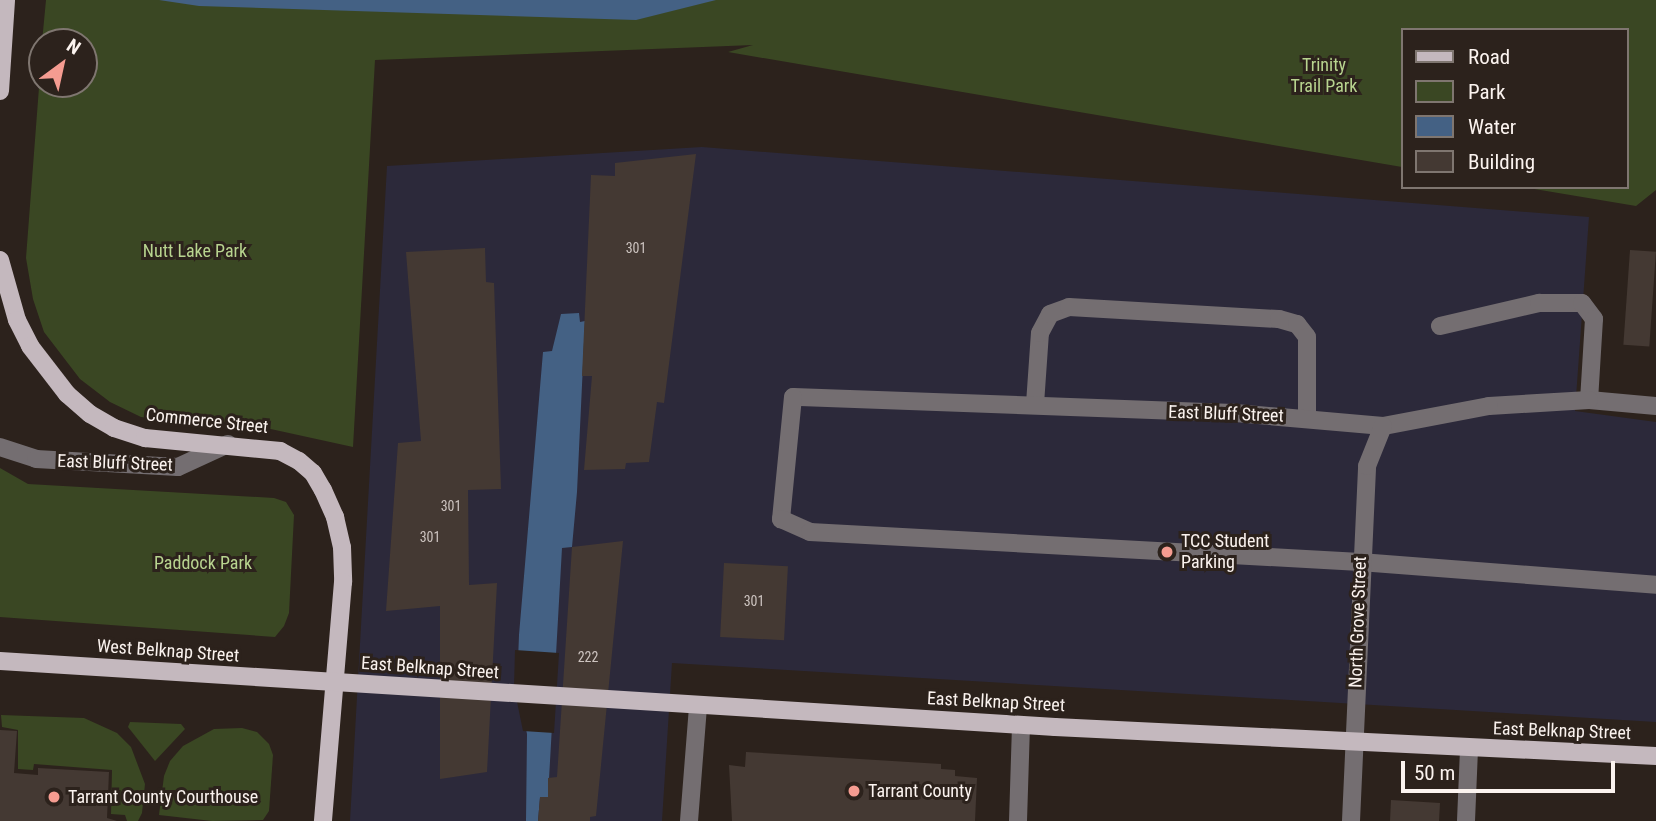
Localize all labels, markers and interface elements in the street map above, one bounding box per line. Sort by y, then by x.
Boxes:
north arrow [28,28,98,98]
legend [1400,28,1628,189]
text: N [62,34,85,59]
text: Road [1468,45,1510,69]
park label: Trinity Trail Park [1291,55,1357,98]
text: Park [1468,80,1505,104]
text: Water [1468,115,1516,139]
text: Building [1468,150,1535,174]
park label: Nutt Lake Park [143,240,247,262]
house number: 301 [626,240,646,256]
street label: East Bluff Street [1168,401,1284,427]
street label: Commerce Street [145,404,269,438]
street label: East Bluff Street [57,450,173,476]
house number: 301 [441,498,461,514]
house number: 301 [420,529,440,545]
place label: TCC Student Parking [1181,531,1269,574]
marker: TCC Student Parking [1159,544,1175,560]
park label: Paddock Park [154,552,252,574]
street label: North Grove Street [1345,556,1371,688]
house number: 301 [744,593,764,609]
street label: West Belknap Street [96,635,240,667]
house number: 222 [578,649,598,665]
street label: East Belknap Street [360,652,500,684]
street label: East Belknap Street [926,688,1066,716]
street label: East Belknap Street [1493,718,1631,744]
scale bar [1404,748,1618,792]
text: 50 m [1414,761,1455,785]
place label: Tarrant County [868,780,972,802]
marker: Tarrant County [846,783,862,799]
place label: Tarrant County Courthouse [68,786,258,808]
marker: Tarrant County Courthouse [46,789,62,805]

